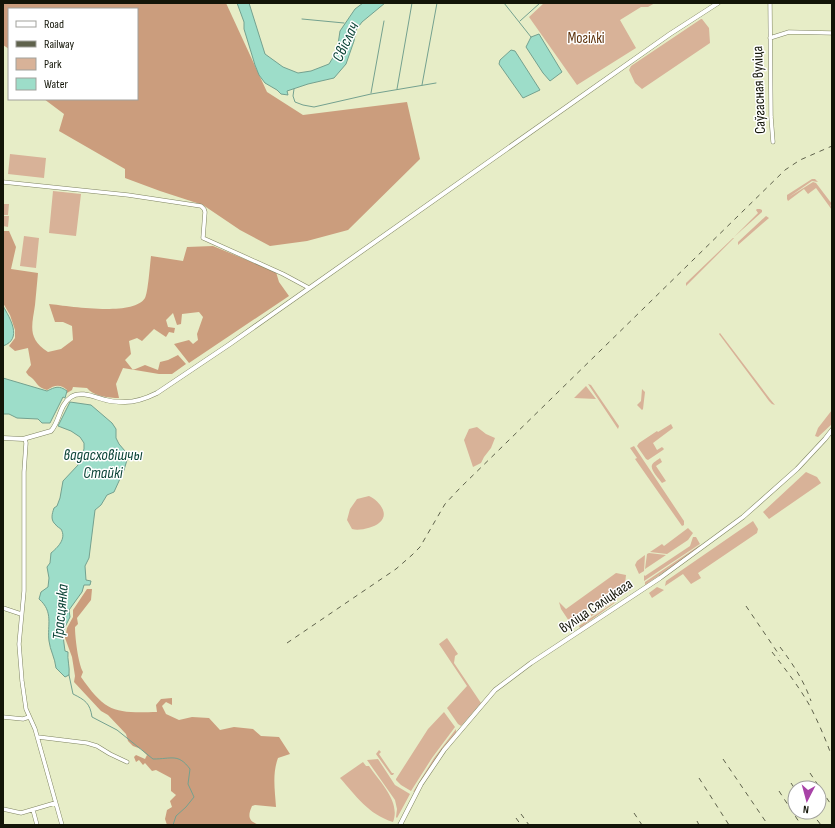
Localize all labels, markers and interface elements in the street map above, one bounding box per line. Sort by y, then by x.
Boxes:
legend [8,8,138,100]
text: Road [44,17,64,32]
water label: Свіслач [329,19,364,65]
park label: Могілкі [567,29,605,48]
text: Railway [44,37,75,52]
street label: Саўгасная вуліца [748,45,770,134]
text: Park [44,57,62,72]
text: Water [44,77,68,92]
water label: вадасховішчы Стайкі [64,446,142,483]
street label: вуліца Сяліцкага [556,574,637,638]
water label: Трасцянка [49,583,73,641]
north arrow [787,780,827,820]
text: N [802,803,810,816]

